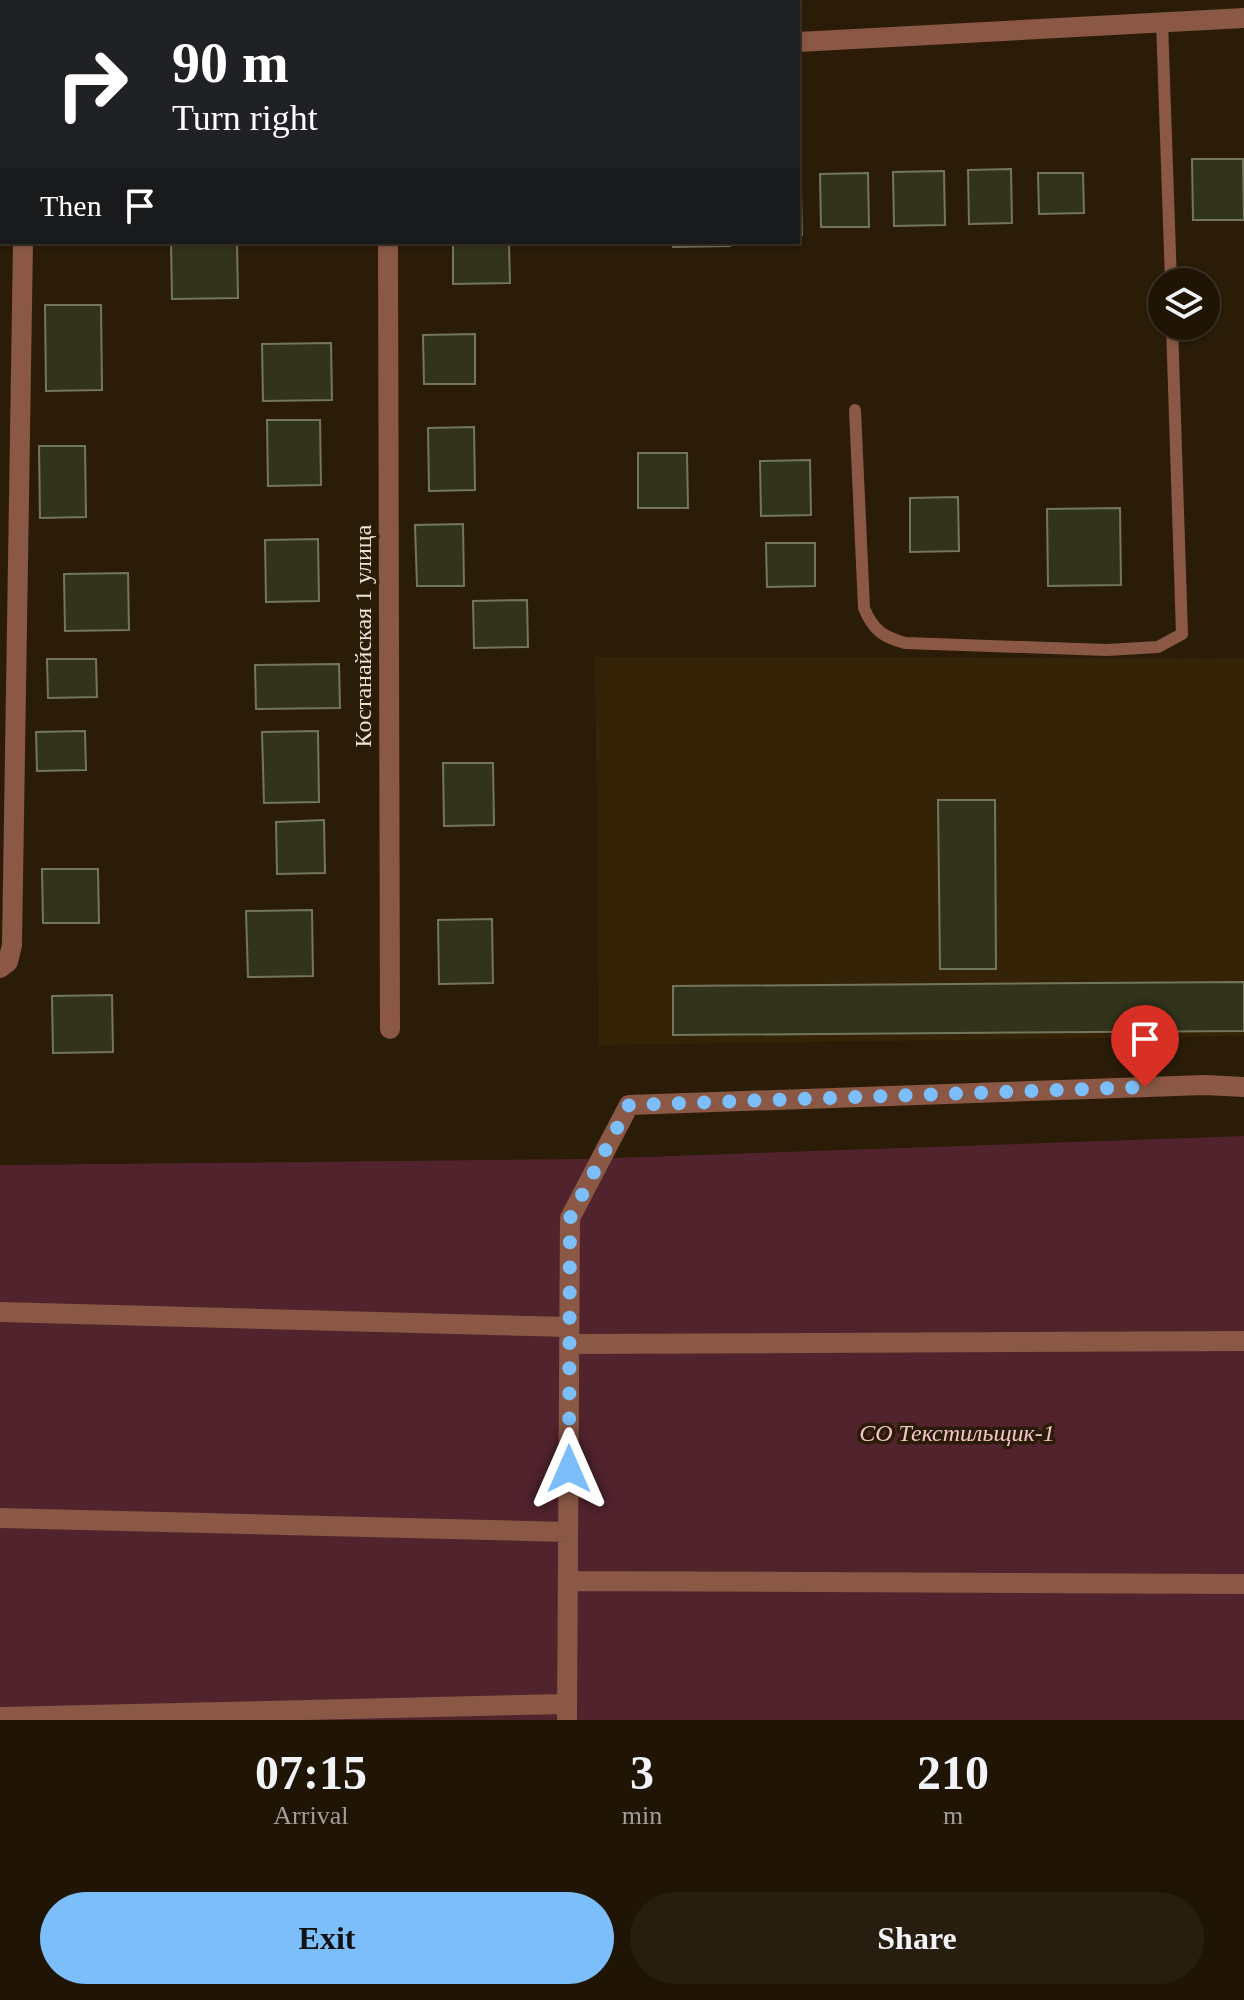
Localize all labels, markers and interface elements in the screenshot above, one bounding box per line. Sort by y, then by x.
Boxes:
icon: right [40,32,144,136]
text: 90 m [172,32,289,94]
text: Turn right [172,98,318,138]
icon: arrive [118,184,162,228]
text: Then [40,189,102,222]
map controls [1148,268,1220,340]
button: layers [1148,268,1220,340]
street label: Костанайская 1 улица [350,524,376,747]
pin [1111,1005,1179,1087]
icon: arrive [1123,1017,1167,1061]
park label: СО Текстильщик-1 [859,1420,1055,1446]
position arrow [527,1427,611,1511]
text: 07:15 [255,1746,367,1799]
text: 3 [630,1746,654,1799]
text: 210 [917,1746,989,1799]
text: Arrival [273,1801,348,1830]
text: min [622,1801,662,1830]
text: m [943,1801,963,1830]
button: Exit [40,1892,614,1984]
button: Share [630,1892,1204,1984]

